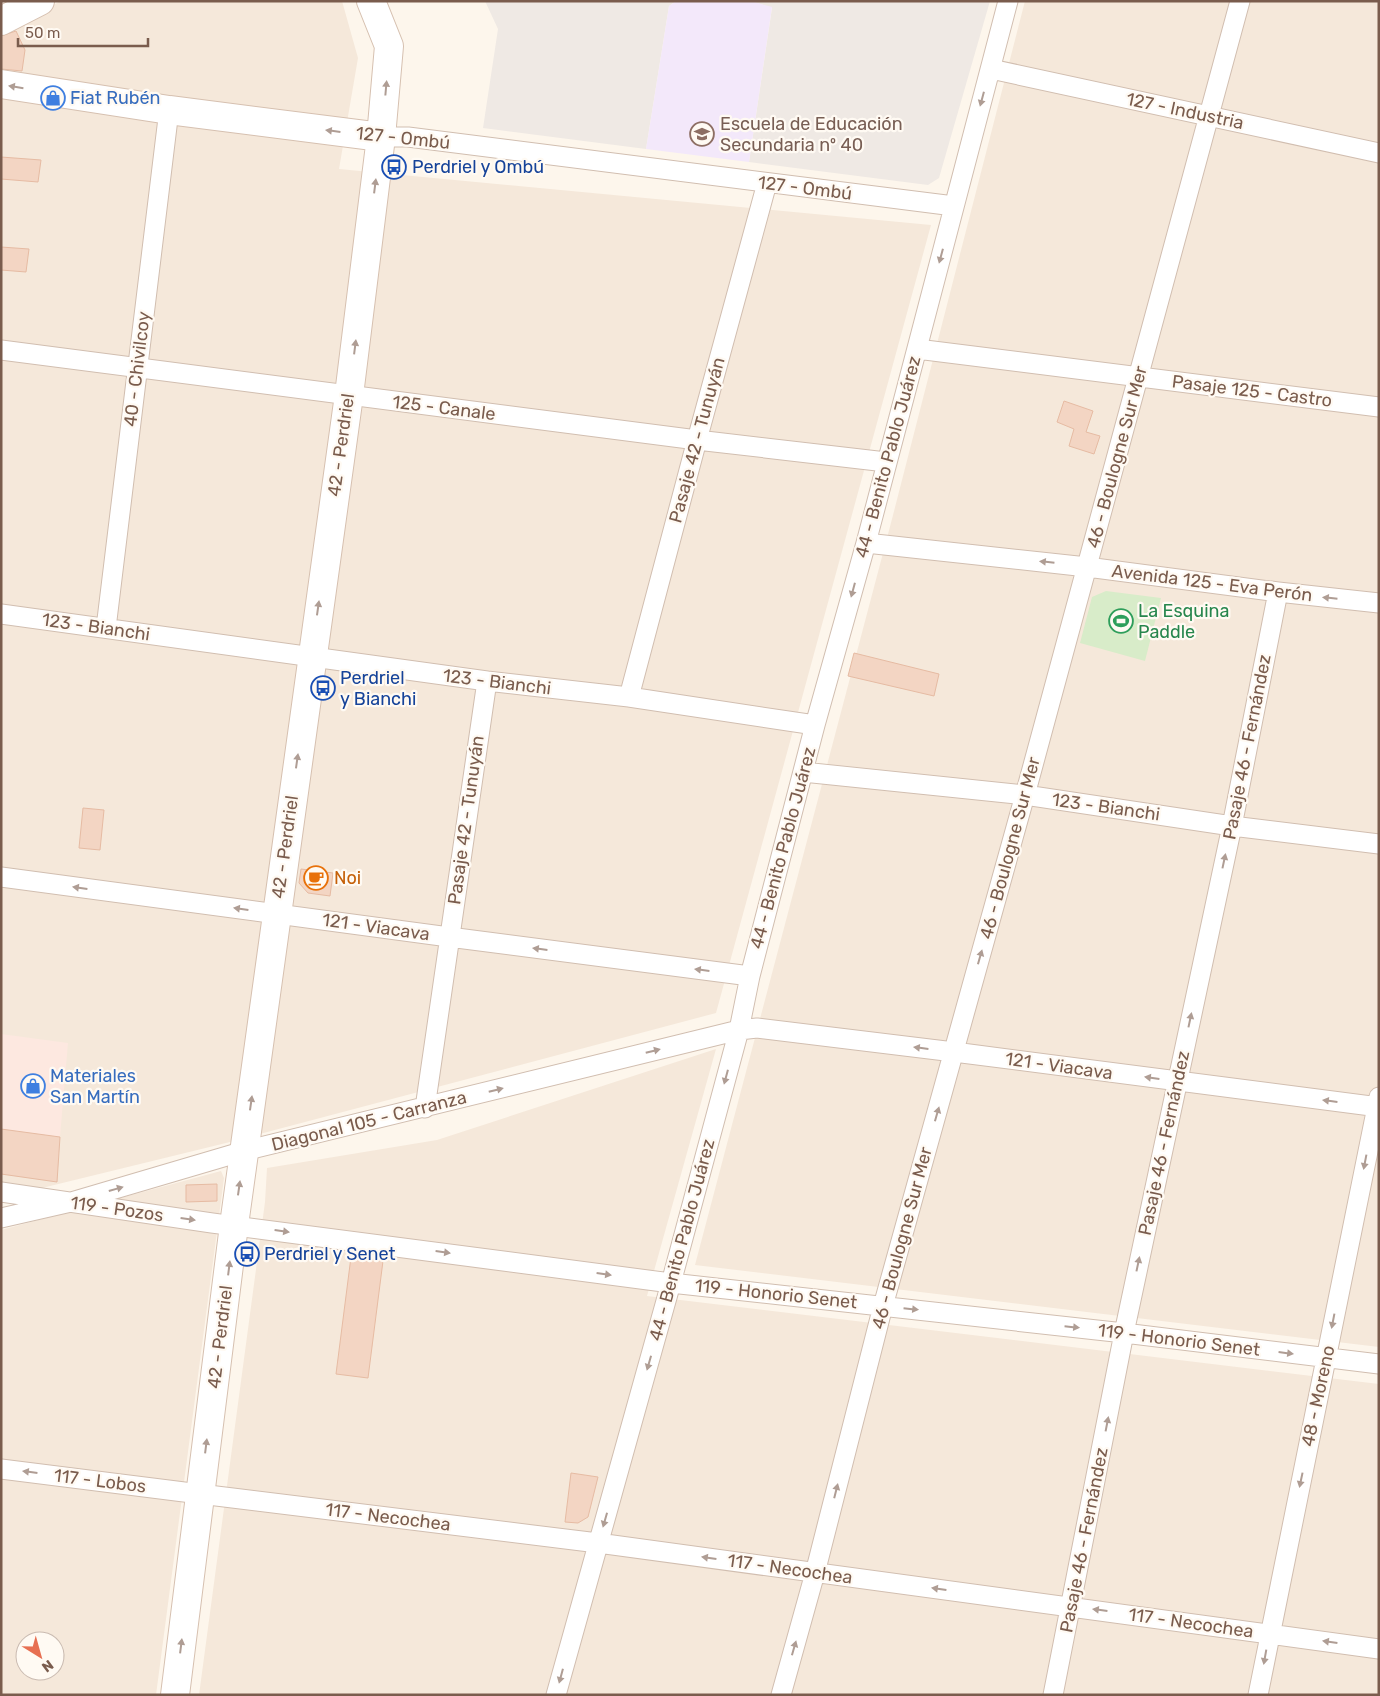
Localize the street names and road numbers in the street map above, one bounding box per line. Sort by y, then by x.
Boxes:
street label: 127 - Industria [1124,88,1246,134]
street label: 127 - Ombú [355,122,451,154]
street label: 127 - Ombú [757,171,853,205]
street label: 40 - Chivilcoy [119,310,155,428]
street label: 44 - Benito Pablo Juárez [850,354,926,560]
street label: Pasaje 42 - Tunuyán [664,355,730,525]
street label: 46 - Boulogne Sur Mer [1082,363,1152,551]
street label: Pasaje 125 - Castro [1171,370,1333,412]
street label: 125 - Canale [391,391,497,425]
street label: 42 - Perdriel [323,392,359,498]
street label: Avenida 125 - Eva Perón [1110,560,1314,606]
street label: 123 - Bianchi [40,609,152,645]
street label: Pasaje 46 - Fernández [1218,653,1276,841]
street label: 123 - Bianchi [442,664,552,700]
street label: Pasaje 42 - Tunuyán [443,734,489,906]
street label: 44 - Benito Pablo Juárez [745,745,821,951]
street label: 46 - Boulogne Sur Mer [975,754,1045,942]
street label: 123 - Bianchi [1050,789,1162,825]
street label: 42 - Perdriel [267,794,303,900]
street label: 121 - Viacava [321,909,431,945]
street label: 121 - Viacava [1004,1048,1114,1084]
street label: Pasaje 46 - Fernández [1134,1049,1194,1237]
street label: Diagonal 105 - Carranza [269,1086,469,1156]
street label: 44 - Benito Pablo Juárez [644,1137,720,1343]
street label: 46 - Boulogne Sur Mer [867,1144,937,1332]
street label: 119 - Pozos [69,1192,165,1226]
street label: 119 - Honorio Senet [694,1275,858,1313]
street label: 42 - Perdriel [203,1284,237,1390]
street label: 119 - Honorio Senet [1097,1319,1261,1361]
street label: 48 - Moreno [1297,1343,1339,1449]
street label: Pasaje 46 - Fernández [1055,1446,1113,1634]
street label: 117 - Lobos [53,1464,147,1498]
street label: 117 - Necochea [324,1498,452,1536]
street label: 117 - Necochea [726,1549,854,1589]
street label: 117 - Necochea [1127,1603,1255,1643]

